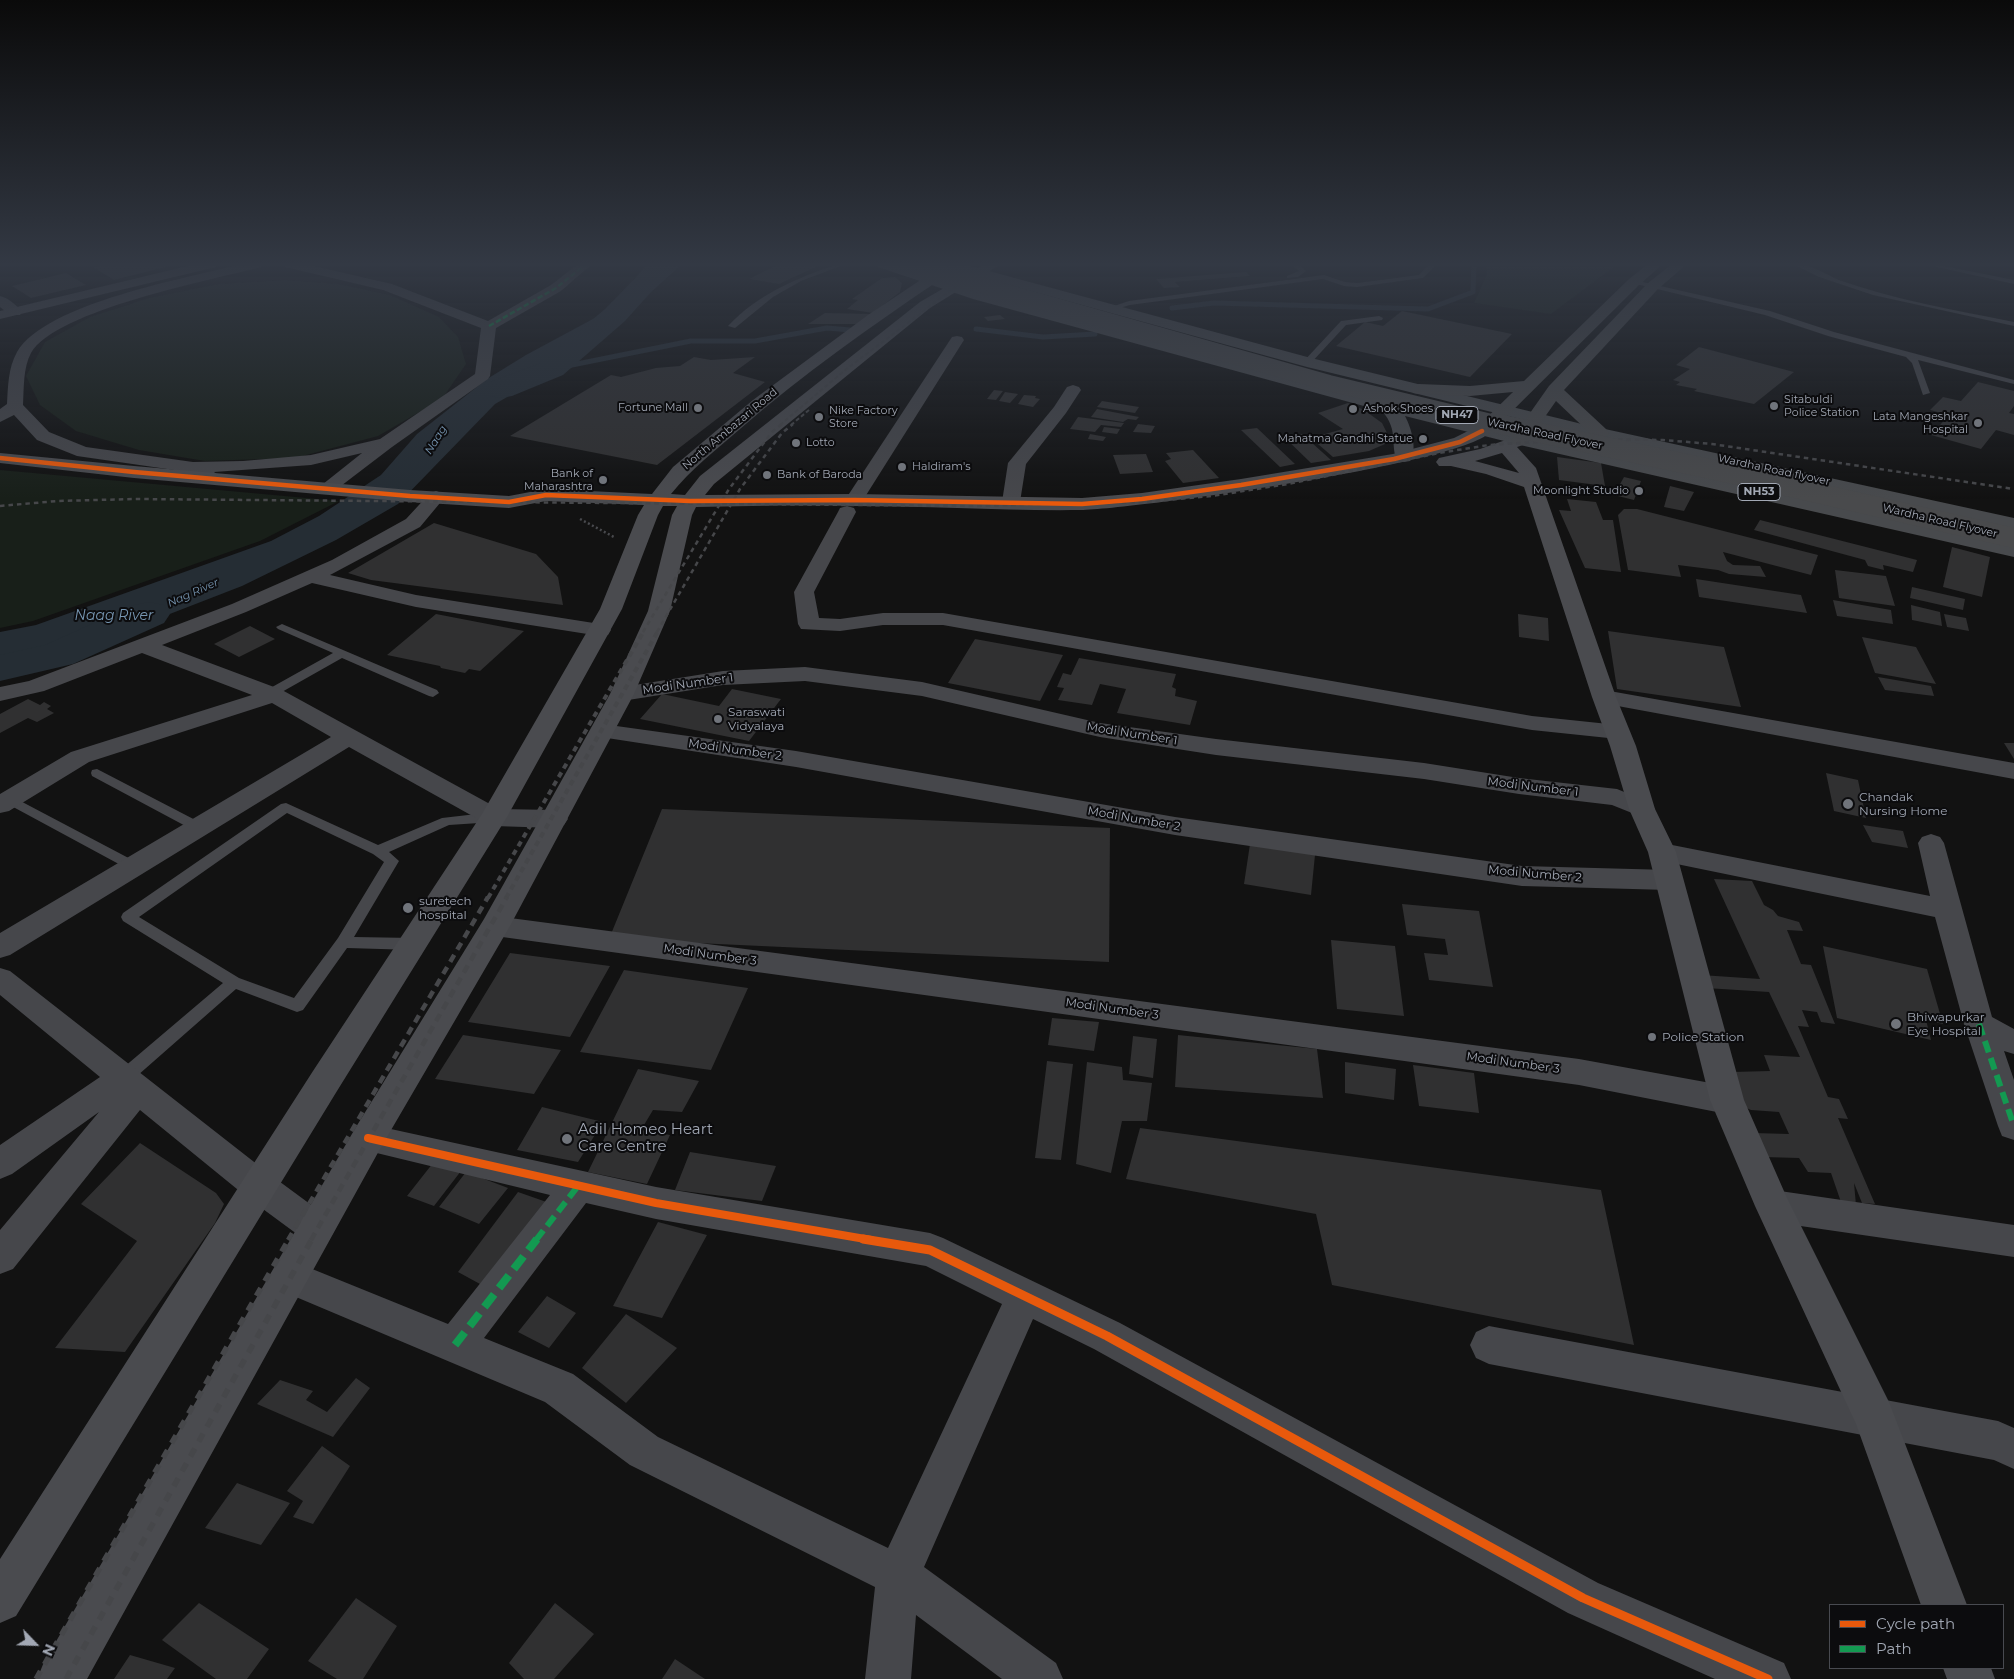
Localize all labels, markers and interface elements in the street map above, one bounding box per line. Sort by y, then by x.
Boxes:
street label: North Ambazari Road [680,385,780,473]
place label: Sitabuldi Police Station [1784,393,1859,419]
marker: Sitabuldi Police Station [1768,400,1780,412]
place label: Fortune Mall [618,401,688,415]
marker: Fortune Mall [692,402,704,414]
place label: Ashok Shoes [1363,402,1433,416]
marker: Ashok Shoes [1347,403,1359,415]
place label: Nike Factory Store [829,404,898,430]
road number: NH47 [1436,406,1478,424]
place label: Lata Mangeshkar Hospital [1873,410,1968,436]
marker: Nike Factory Store [813,411,825,423]
street label: Wardha Road Flyover [1486,415,1604,453]
marker: Lata Mangeshkar Hospital [1972,417,1984,429]
water label: Naag [422,423,450,457]
place label: Mahatma Gandhi Statue [1277,432,1413,446]
marker: Mahatma Gandhi Statue [1417,433,1429,445]
place label: Lotto [806,436,835,450]
marker: Lotto [790,437,802,449]
street label: Wardha Road flyover [1717,452,1831,488]
place label: Haldiram's [912,460,971,474]
marker: Haldiram's [896,461,908,473]
place label: Bank of Maharashtra [524,467,593,493]
place label: Bank of Baroda [777,468,862,482]
marker: Bank of Baroda [761,469,773,481]
marker: Bank of Maharashtra [597,474,609,486]
place label: Moonlight Studio [1533,484,1629,498]
road number: NH53 [1738,484,1780,501]
marker: Moonlight Studio [1633,485,1645,497]
street label: Wardha Road Flyover [1881,501,1999,541]
water label: Nag River [165,576,221,610]
water label: Naag River [75,608,153,624]
street label: Modi Number 1 [642,670,734,698]
place label: Saraswati Vidyalaya [728,705,785,733]
marker: Saraswati Vidyalaya [712,713,724,725]
street label: Modi Number 1 [1086,720,1178,748]
street label: Modi Number 2 [687,736,783,764]
street label: Modi Number 1 [1487,774,1579,800]
place label: Chandak Nursing Home [1859,790,1947,818]
marker: Chandak Nursing Home [1841,797,1855,811]
street label: Modi Number 2 [1086,804,1182,834]
street label: Modi Number 2 [1487,863,1583,885]
place label: suretech hospital [419,894,471,922]
marker: suretech hospital [401,901,415,915]
street label: Modi Number 3 [662,941,758,969]
street label: Modi Number 3 [1064,995,1160,1023]
place label: Bhiwapurkar Eye Hospital [1907,1010,1985,1038]
marker: Bhiwapurkar Eye Hospital [1889,1017,1903,1031]
place label: Police Station [1662,1030,1744,1044]
marker: Police Station [1646,1031,1658,1043]
street label: Modi Number 3 [1465,1049,1561,1077]
place label: Adil Homeo Heart Care Centre [578,1121,713,1156]
marker: Adil Homeo Heart Care Centre [560,1132,574,1146]
legend [1829,1604,2004,1669]
text: Cycle path [1876,1614,1955,1633]
north arrow [10,1619,60,1669]
text: Path [1876,1639,1912,1658]
text: N [38,1641,59,1659]

